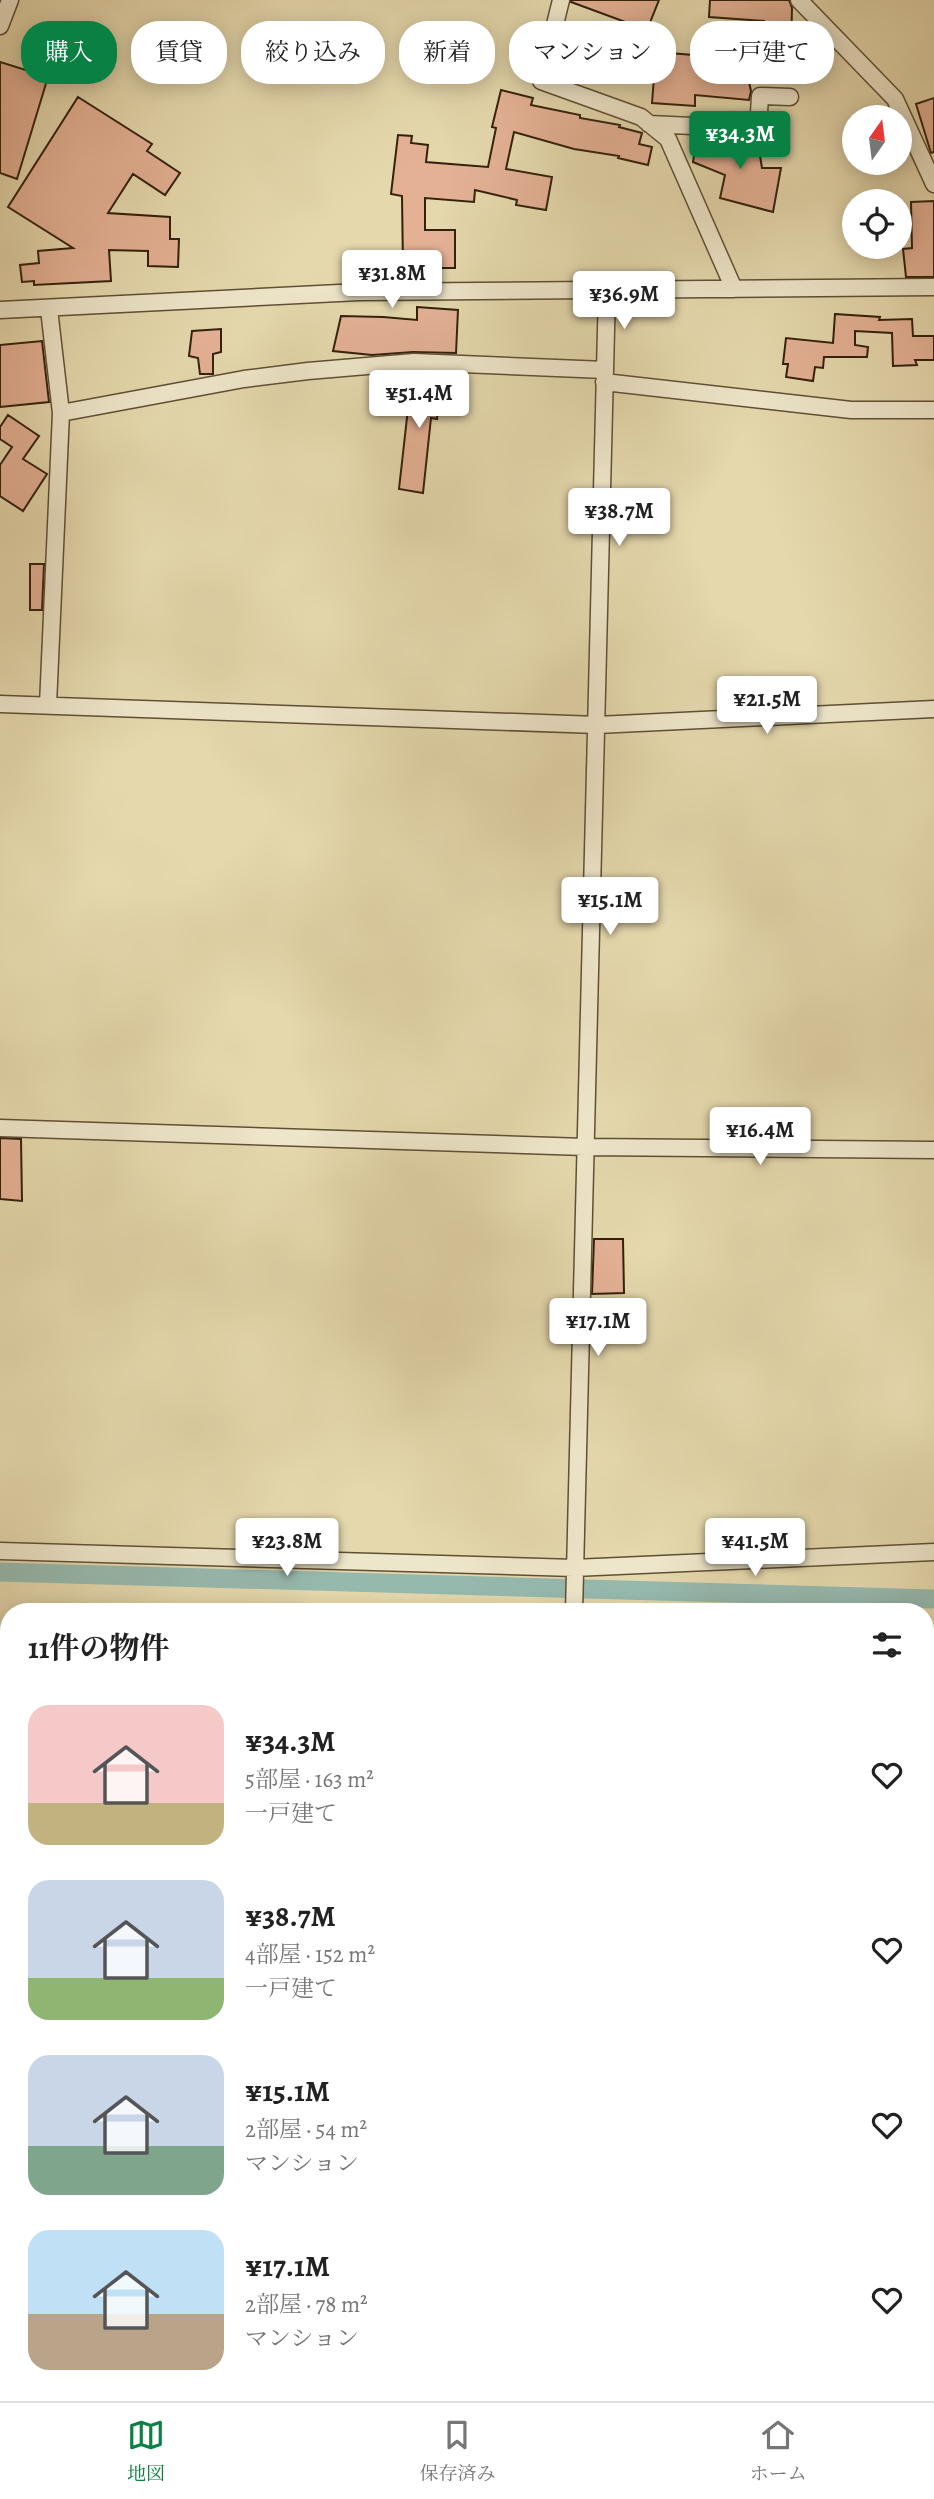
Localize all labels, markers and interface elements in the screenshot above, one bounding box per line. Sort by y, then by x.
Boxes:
chip: 購入 [21,21,117,84]
chip: 賃貸 [131,21,227,84]
chip: 絞り込み [241,21,385,84]
chip: 新着 [399,21,495,84]
chip: マンション [509,21,676,84]
chip: 一戸建て [690,21,834,84]
north arrow [842,105,912,175]
map controls [842,105,912,259]
pin: ¥34.3M [683,111,797,171]
text: ¥34.3M [705,118,775,149]
button: locate [842,189,912,259]
pin: ¥31.8M [335,250,449,310]
text: ¥31.8M [358,257,426,288]
pin: ¥36.9M [567,272,681,331]
text: ¥36.9M [589,278,659,309]
pin: ¥51.4M [362,370,476,430]
text: ¥51.4M [385,377,453,408]
pin: ¥38.7M [562,489,676,548]
text: ¥38.7M [584,495,654,526]
pin: ¥21.5M [710,676,824,736]
text: ¥21.5M [733,683,801,714]
pin: ¥15.1M [553,878,667,937]
text: ¥15.1M [577,884,643,915]
pin: ¥16.4M [703,1108,817,1167]
text: ¥16.4M [726,1114,794,1145]
pin: ¥17.1M [541,1298,655,1358]
text: ¥17.1M [565,1305,631,1336]
pin: ¥23.8M [230,1518,344,1578]
pin: ¥41.5M [698,1518,812,1578]
text: ¥23.8M [252,1525,322,1556]
text: ¥41.5M [721,1525,789,1556]
icon: filters [868,1626,906,1664]
text: 11件の物件 [28,1628,169,1668]
text: ¥34.3M [245,1721,336,1761]
icon: home [84,1733,168,1817]
icon: heart [868,1756,906,1794]
text: 5部屋 · 163 m² [245,1764,374,1795]
text: 一戸建て [245,1798,337,1829]
text: ¥38.7M [245,1896,336,1936]
icon: home [84,1908,168,1992]
icon: heart [868,1931,906,1969]
text: 4部屋 · 152 m² [245,1939,375,1970]
text: 一戸建て [245,1973,337,2004]
text: ¥15.1M [245,2071,330,2111]
icon: home [84,2083,168,2167]
icon: heart [868,2106,906,2144]
text: 2部屋 · 54 m² [245,2114,367,2145]
text: マンション [245,2148,359,2179]
text: ¥17.1M [245,2246,330,2286]
icon: home [84,2258,168,2342]
icon: heart [868,2281,906,2319]
text: 2部屋 · 78 m² [245,2289,368,2320]
text: マンション [245,2323,359,2354]
tab: 地図 [127,2416,165,2487]
tab: 保存済み [419,2416,496,2487]
tab: ホーム [750,2416,807,2487]

